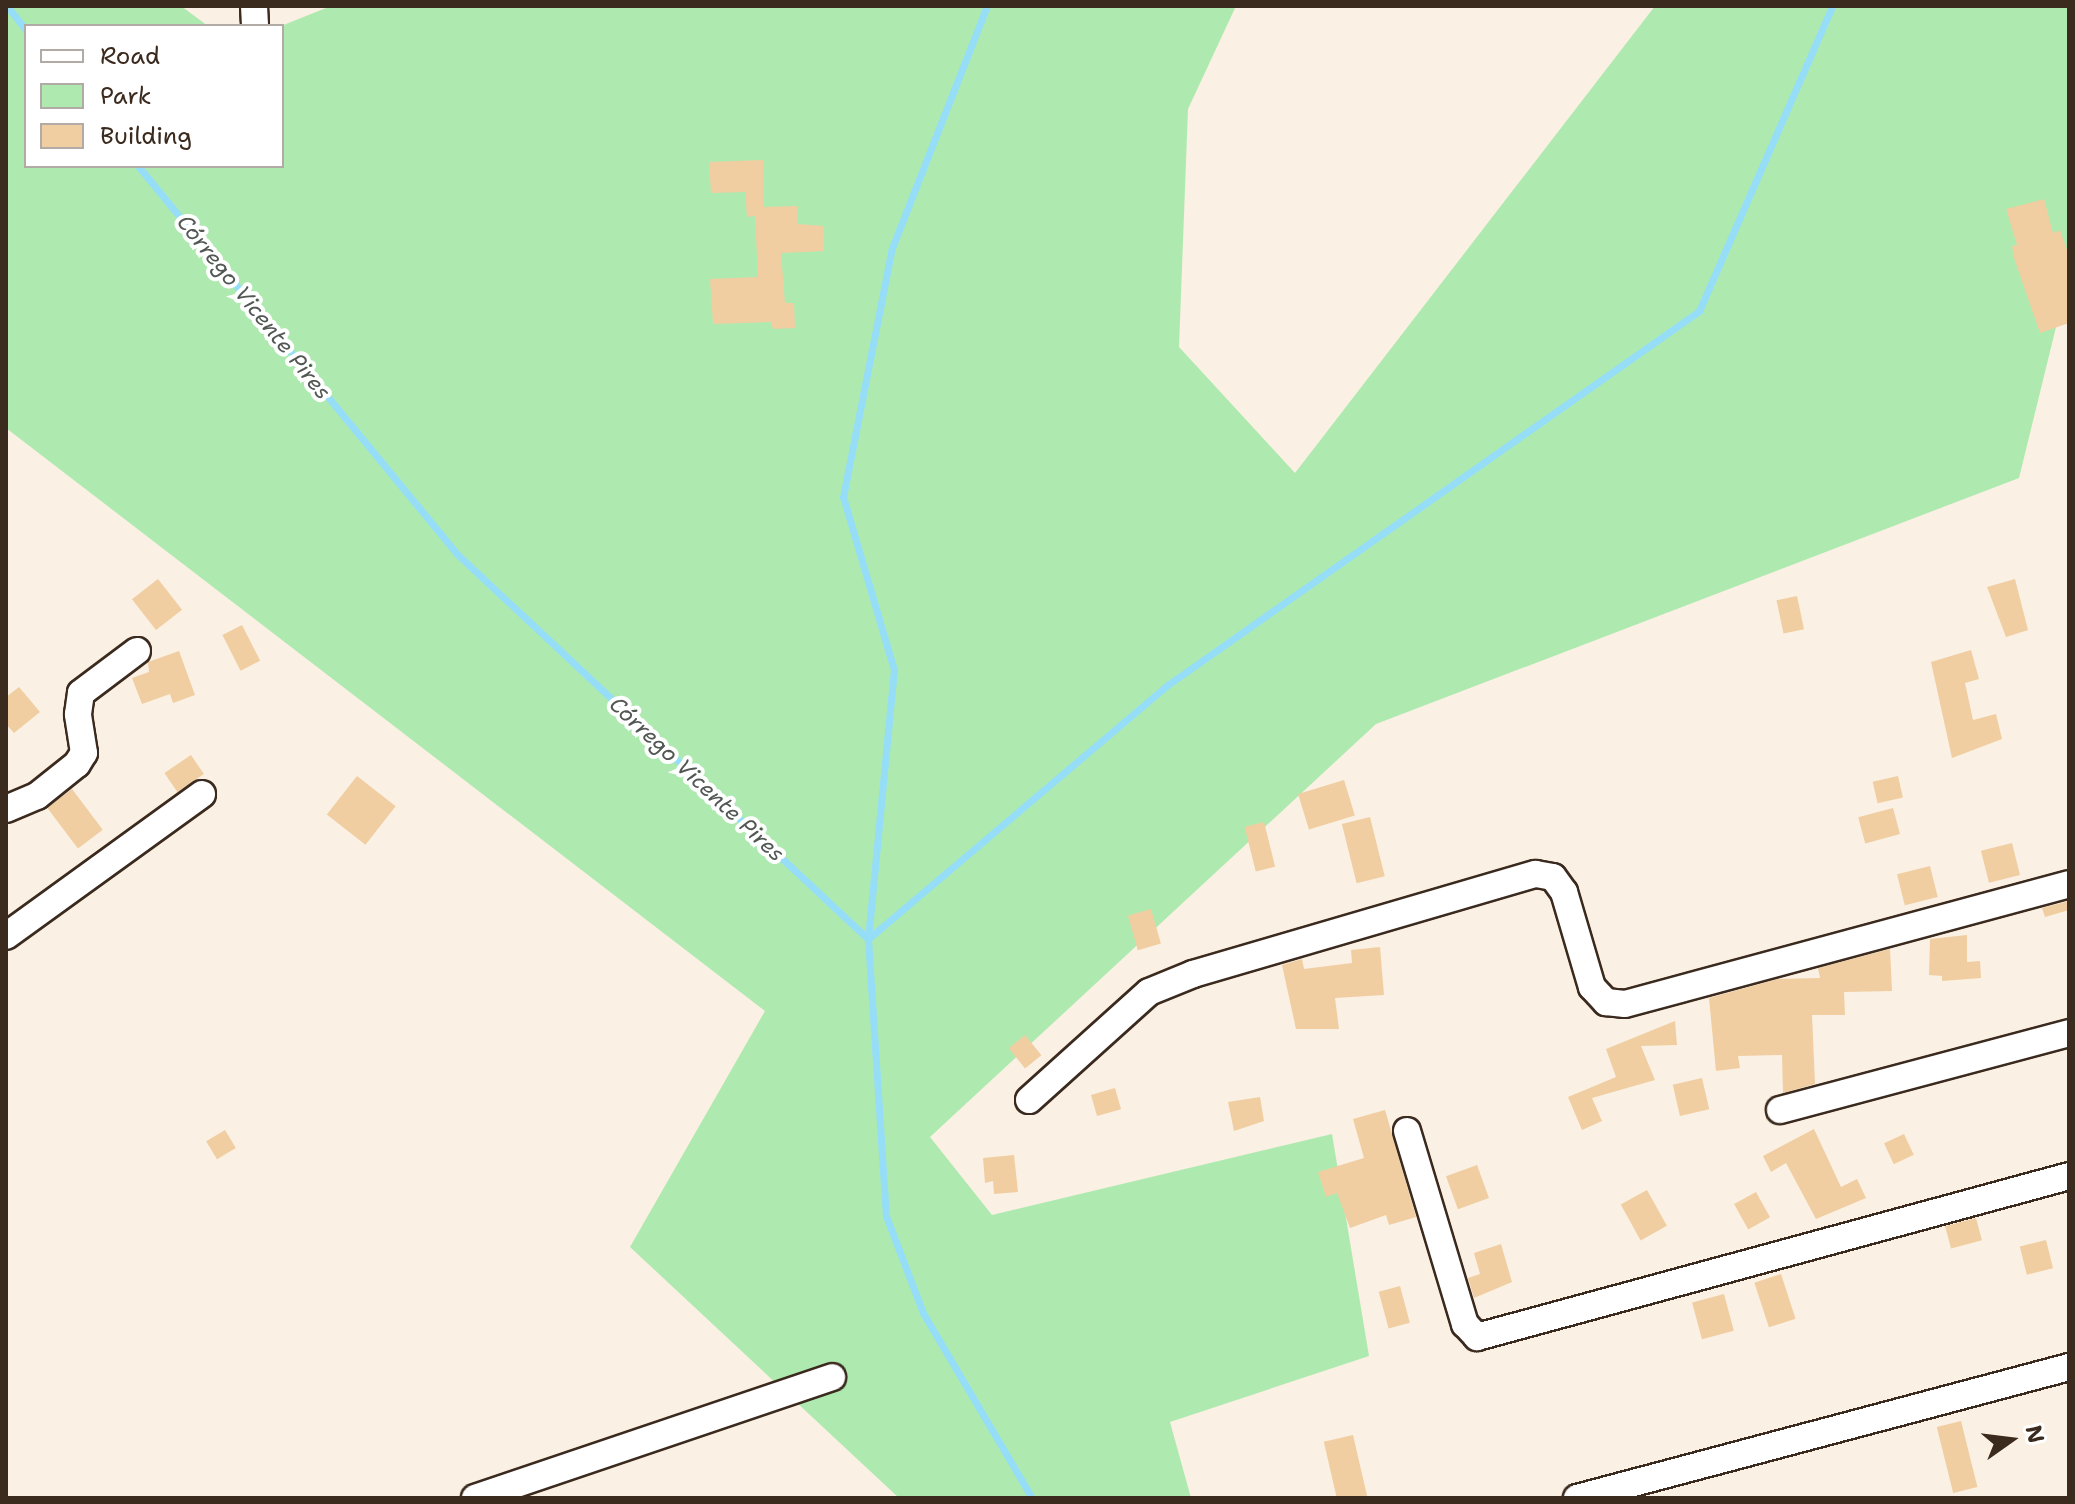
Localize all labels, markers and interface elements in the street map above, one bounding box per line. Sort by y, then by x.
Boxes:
legend [24,24,284,168]
text: Road [100,40,160,72]
text: Park [100,80,152,112]
text: Building [100,120,192,152]
water label: Córrego Vicente Pires [171,209,337,405]
water label: Córrego Vicente Pires [604,691,790,867]
north arrow [1971,1400,2051,1480]
text: N [2019,1422,2051,1446]

